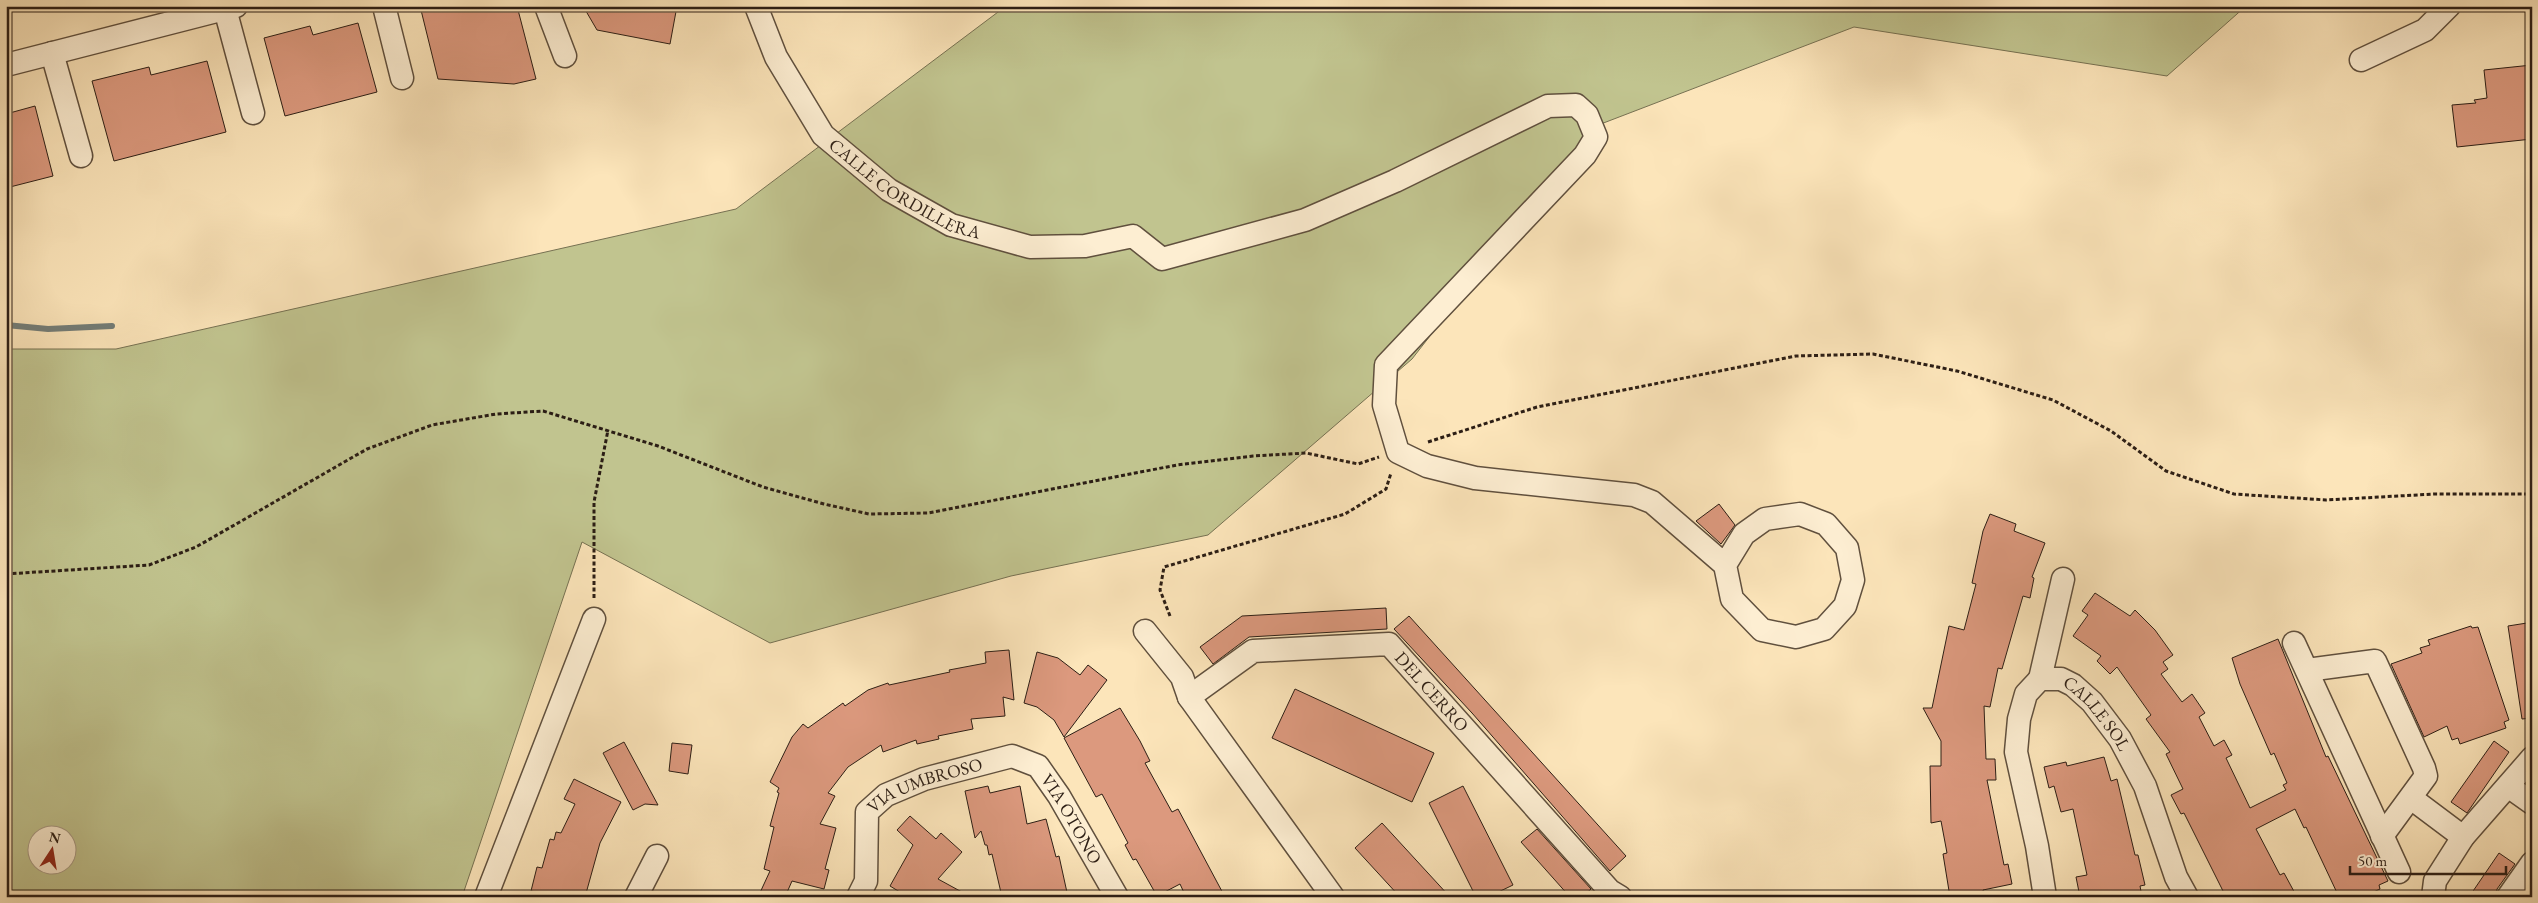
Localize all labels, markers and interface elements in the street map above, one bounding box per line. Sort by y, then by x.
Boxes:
street label: CALLE CORDILLERA [824,133,984,244]
street label: DEL CERRO [1390,646,1474,736]
street label: CALLE SOL [2060,670,2136,755]
street label: VIA UMBROSO [862,752,985,818]
street label: VIA OTONO [1036,769,1108,868]
north arrow [28,826,78,876]
text: N [47,827,63,847]
scale bar [2350,843,2507,875]
text: 50 m [2358,851,2387,870]

